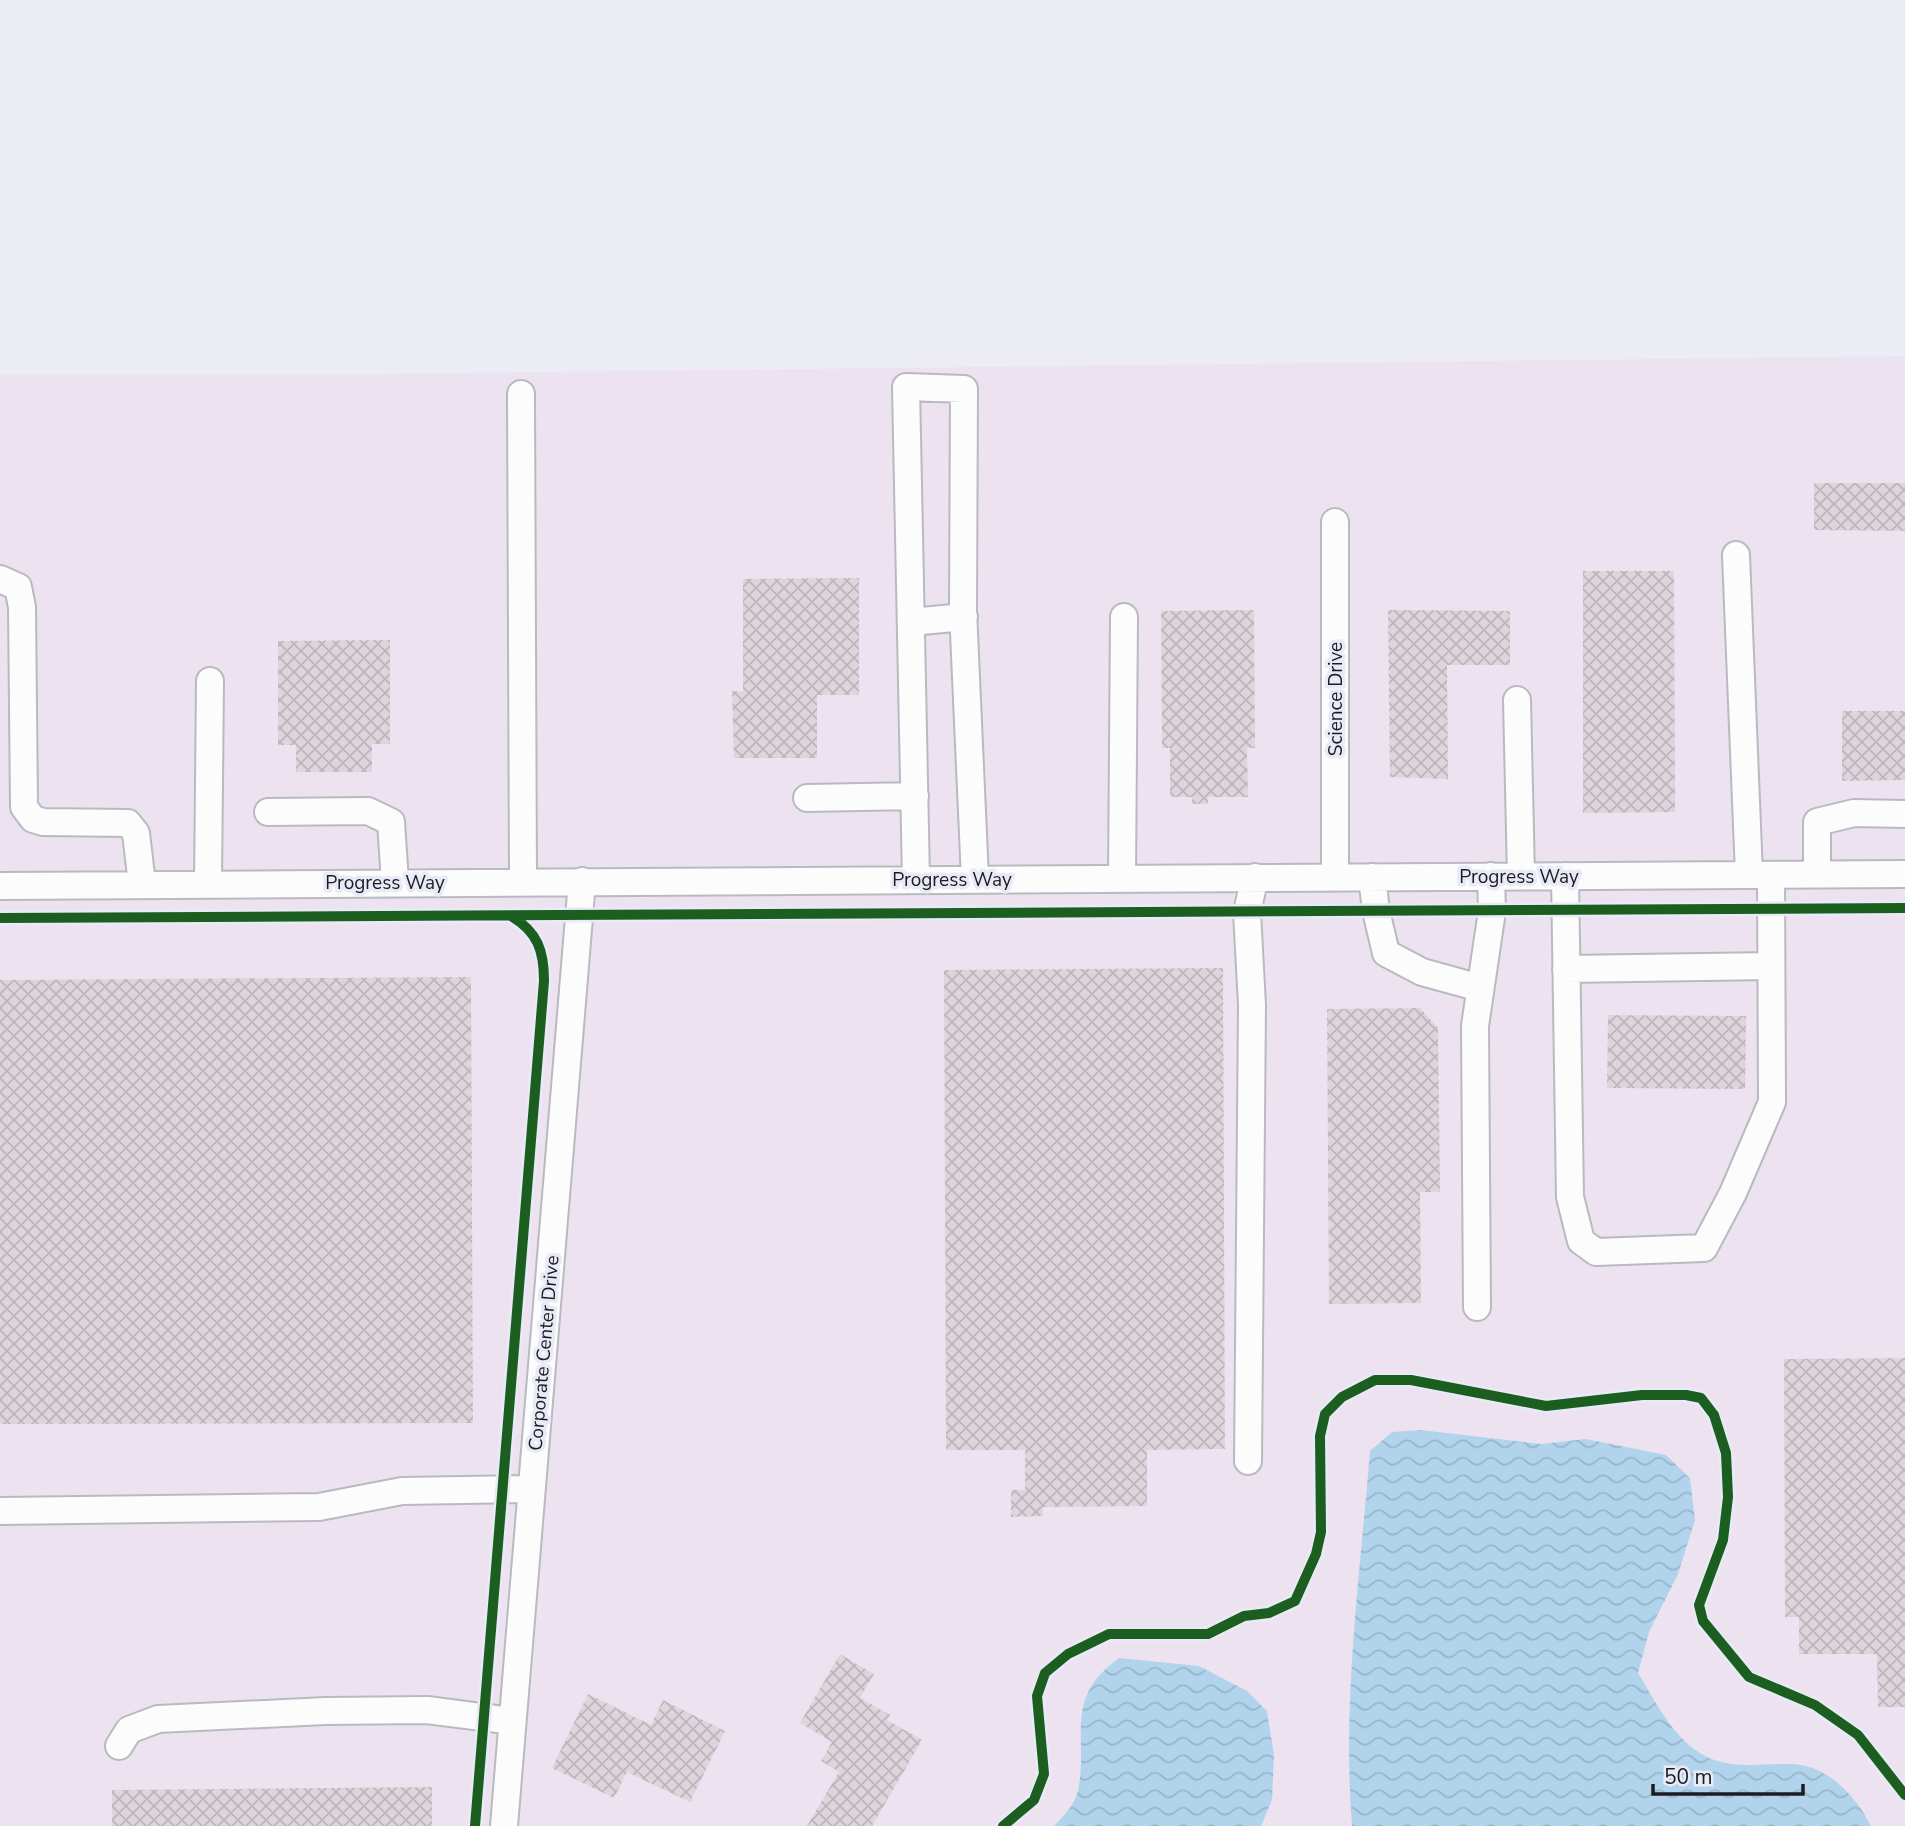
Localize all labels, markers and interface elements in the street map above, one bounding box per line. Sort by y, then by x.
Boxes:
street label: Science Drive [1323,642,1349,756]
street label: Progress Way [1459,864,1579,890]
street label: Progress Way [892,867,1012,893]
street label: Progress Way [325,870,445,896]
street label: Corporate Center Drive [523,1254,565,1452]
scale bar [1653,1752,1804,1796]
text: 50 m [1664,1763,1713,1791]

